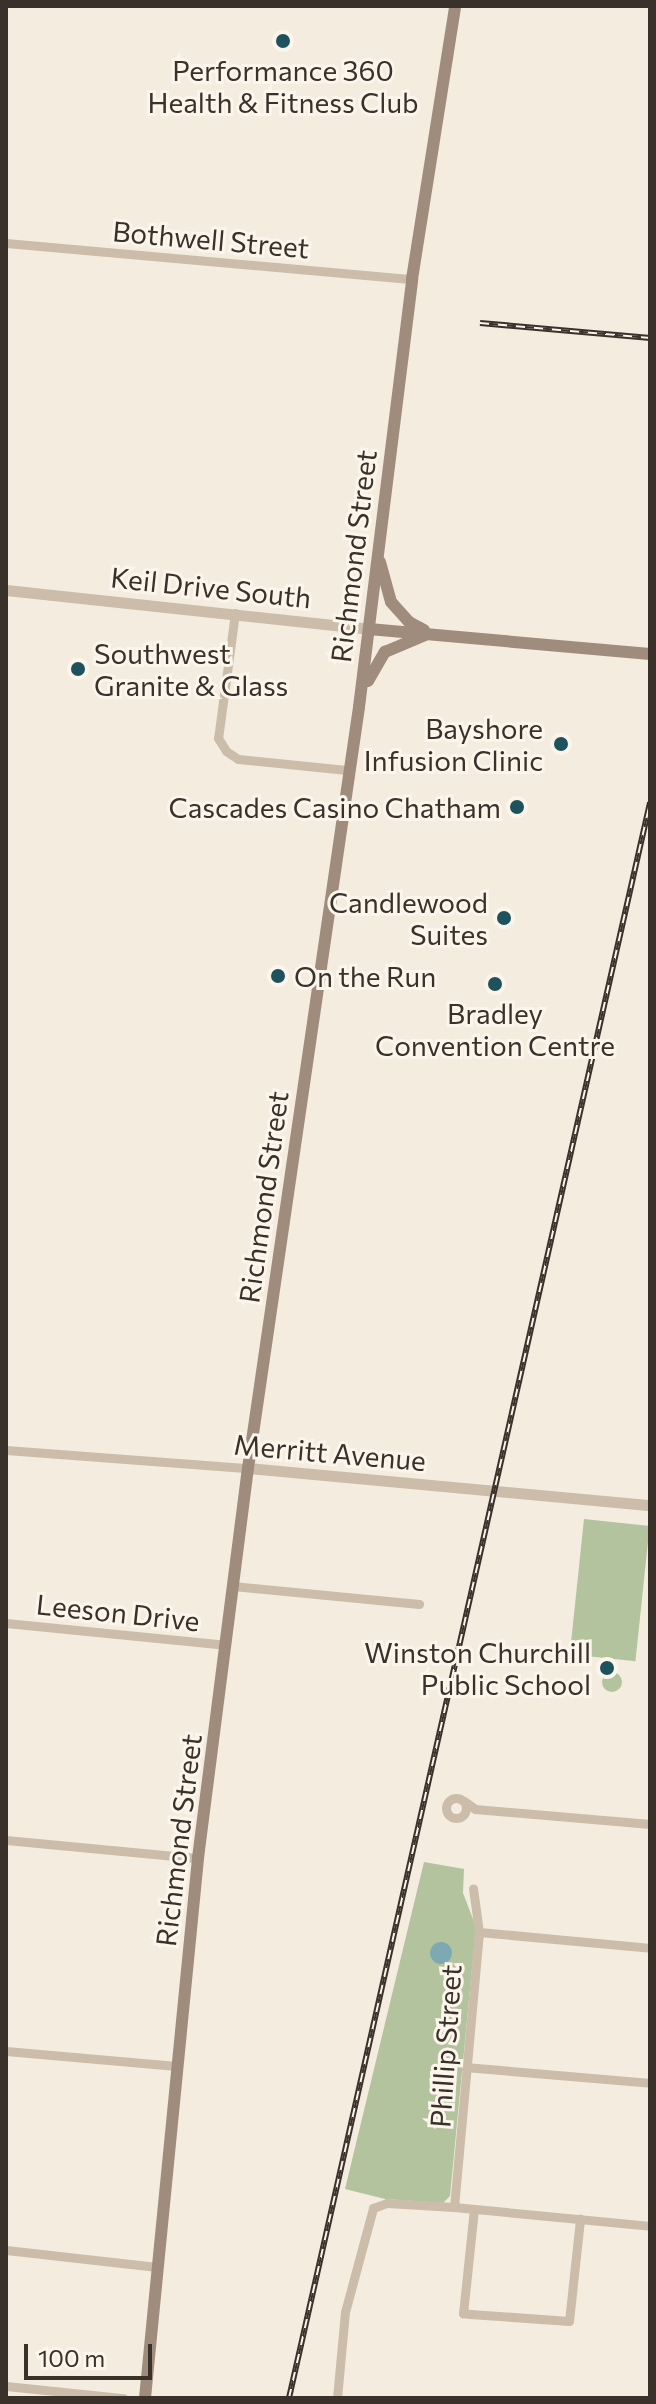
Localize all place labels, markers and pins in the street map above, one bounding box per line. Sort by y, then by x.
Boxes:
marker: Performance 360 Health & Fitness Club [274,32,292,50]
place label: Performance 360 Health & Fitness Club [147,53,419,119]
place label: Southwest Granite & Glass [94,636,288,702]
marker: Southwest Granite & Glass [69,660,87,678]
place label: Bayshore Infusion Clinic [364,711,543,777]
marker: Bayshore Infusion Clinic [550,733,572,755]
place label: Cascades Casino Chatham [169,790,501,824]
marker: Cascades Casino Chatham [508,798,526,816]
place label: Candlewood Suites [329,885,488,951]
marker: Candlewood Suites [495,909,513,927]
place label: On the Run [294,959,436,993]
marker: On the Run [269,967,287,985]
marker: Bradley Convention Centre [486,975,504,993]
place label: Bradley Convention Centre [375,996,615,1062]
place label: Winston Churchill Public School [364,1635,591,1701]
marker: Winston Churchill Public School [598,1659,616,1677]

